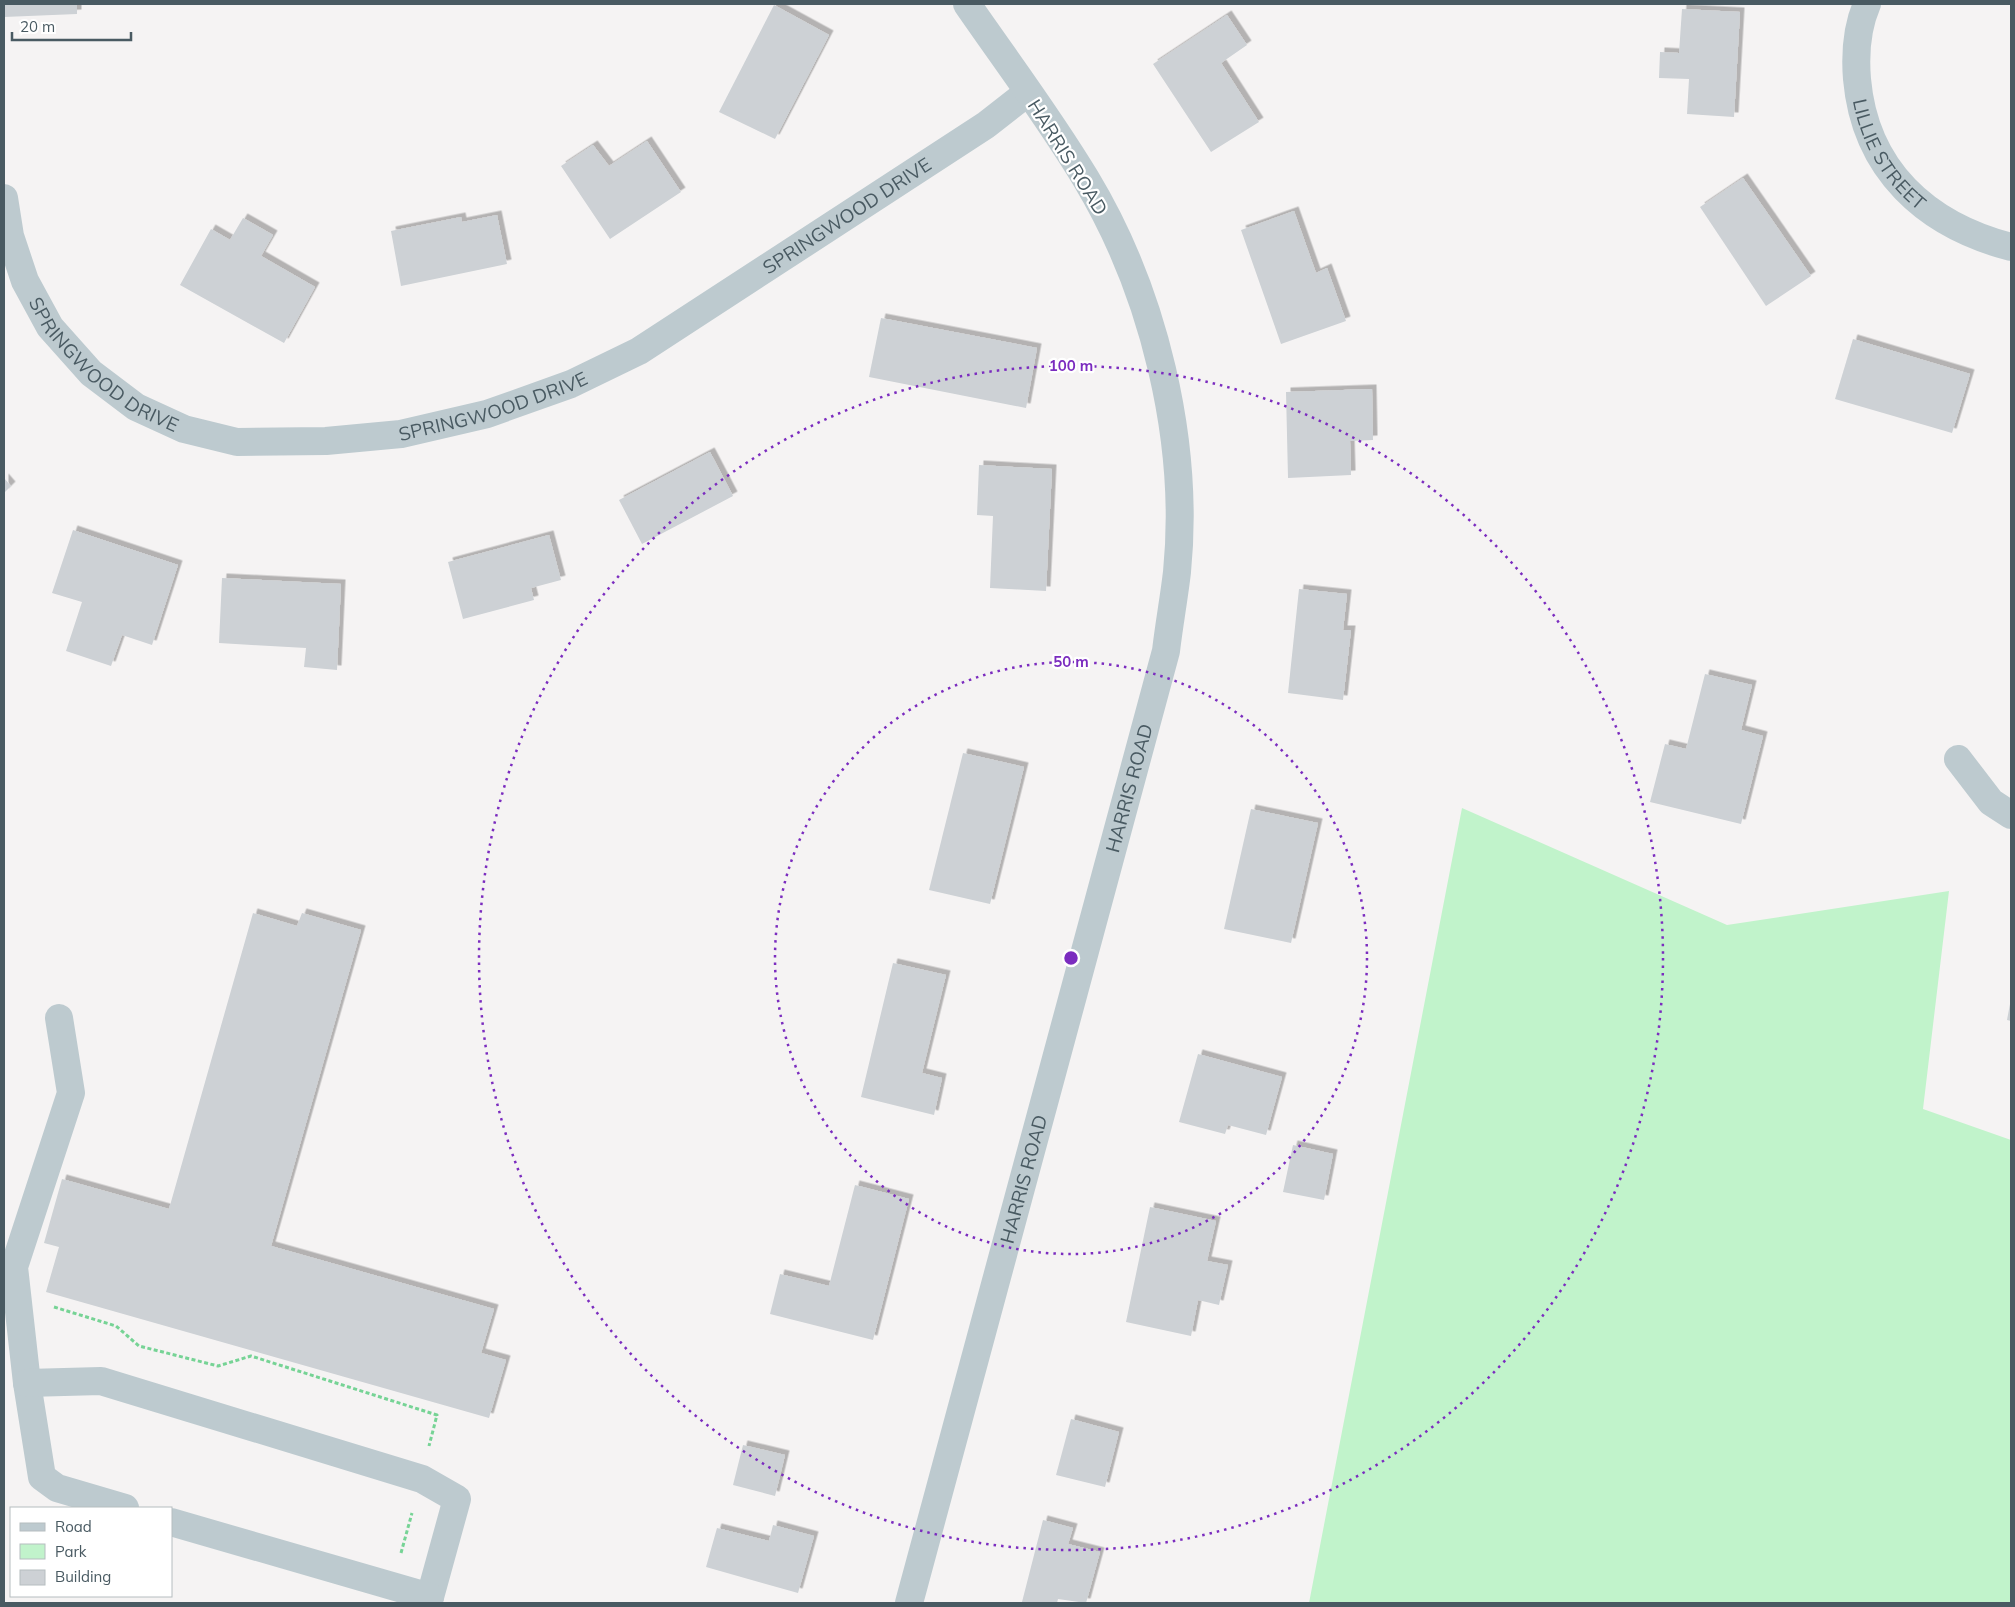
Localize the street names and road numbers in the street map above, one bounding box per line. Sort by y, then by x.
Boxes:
street label: HARRIS ROAD [1023,95,1113,219]
street label: LILLIE STREET [1848,97,1932,215]
street label: SPRINGWOOD DRIVE [758,152,936,279]
street label: SPRINGWOOD DRIVE [24,293,183,437]
street label: SPRINGWOOD DRIVE [396,366,591,446]
street label: HARRIS ROAD [1100,721,1158,855]
street label: HARRIS ROAD [995,1112,1052,1246]

